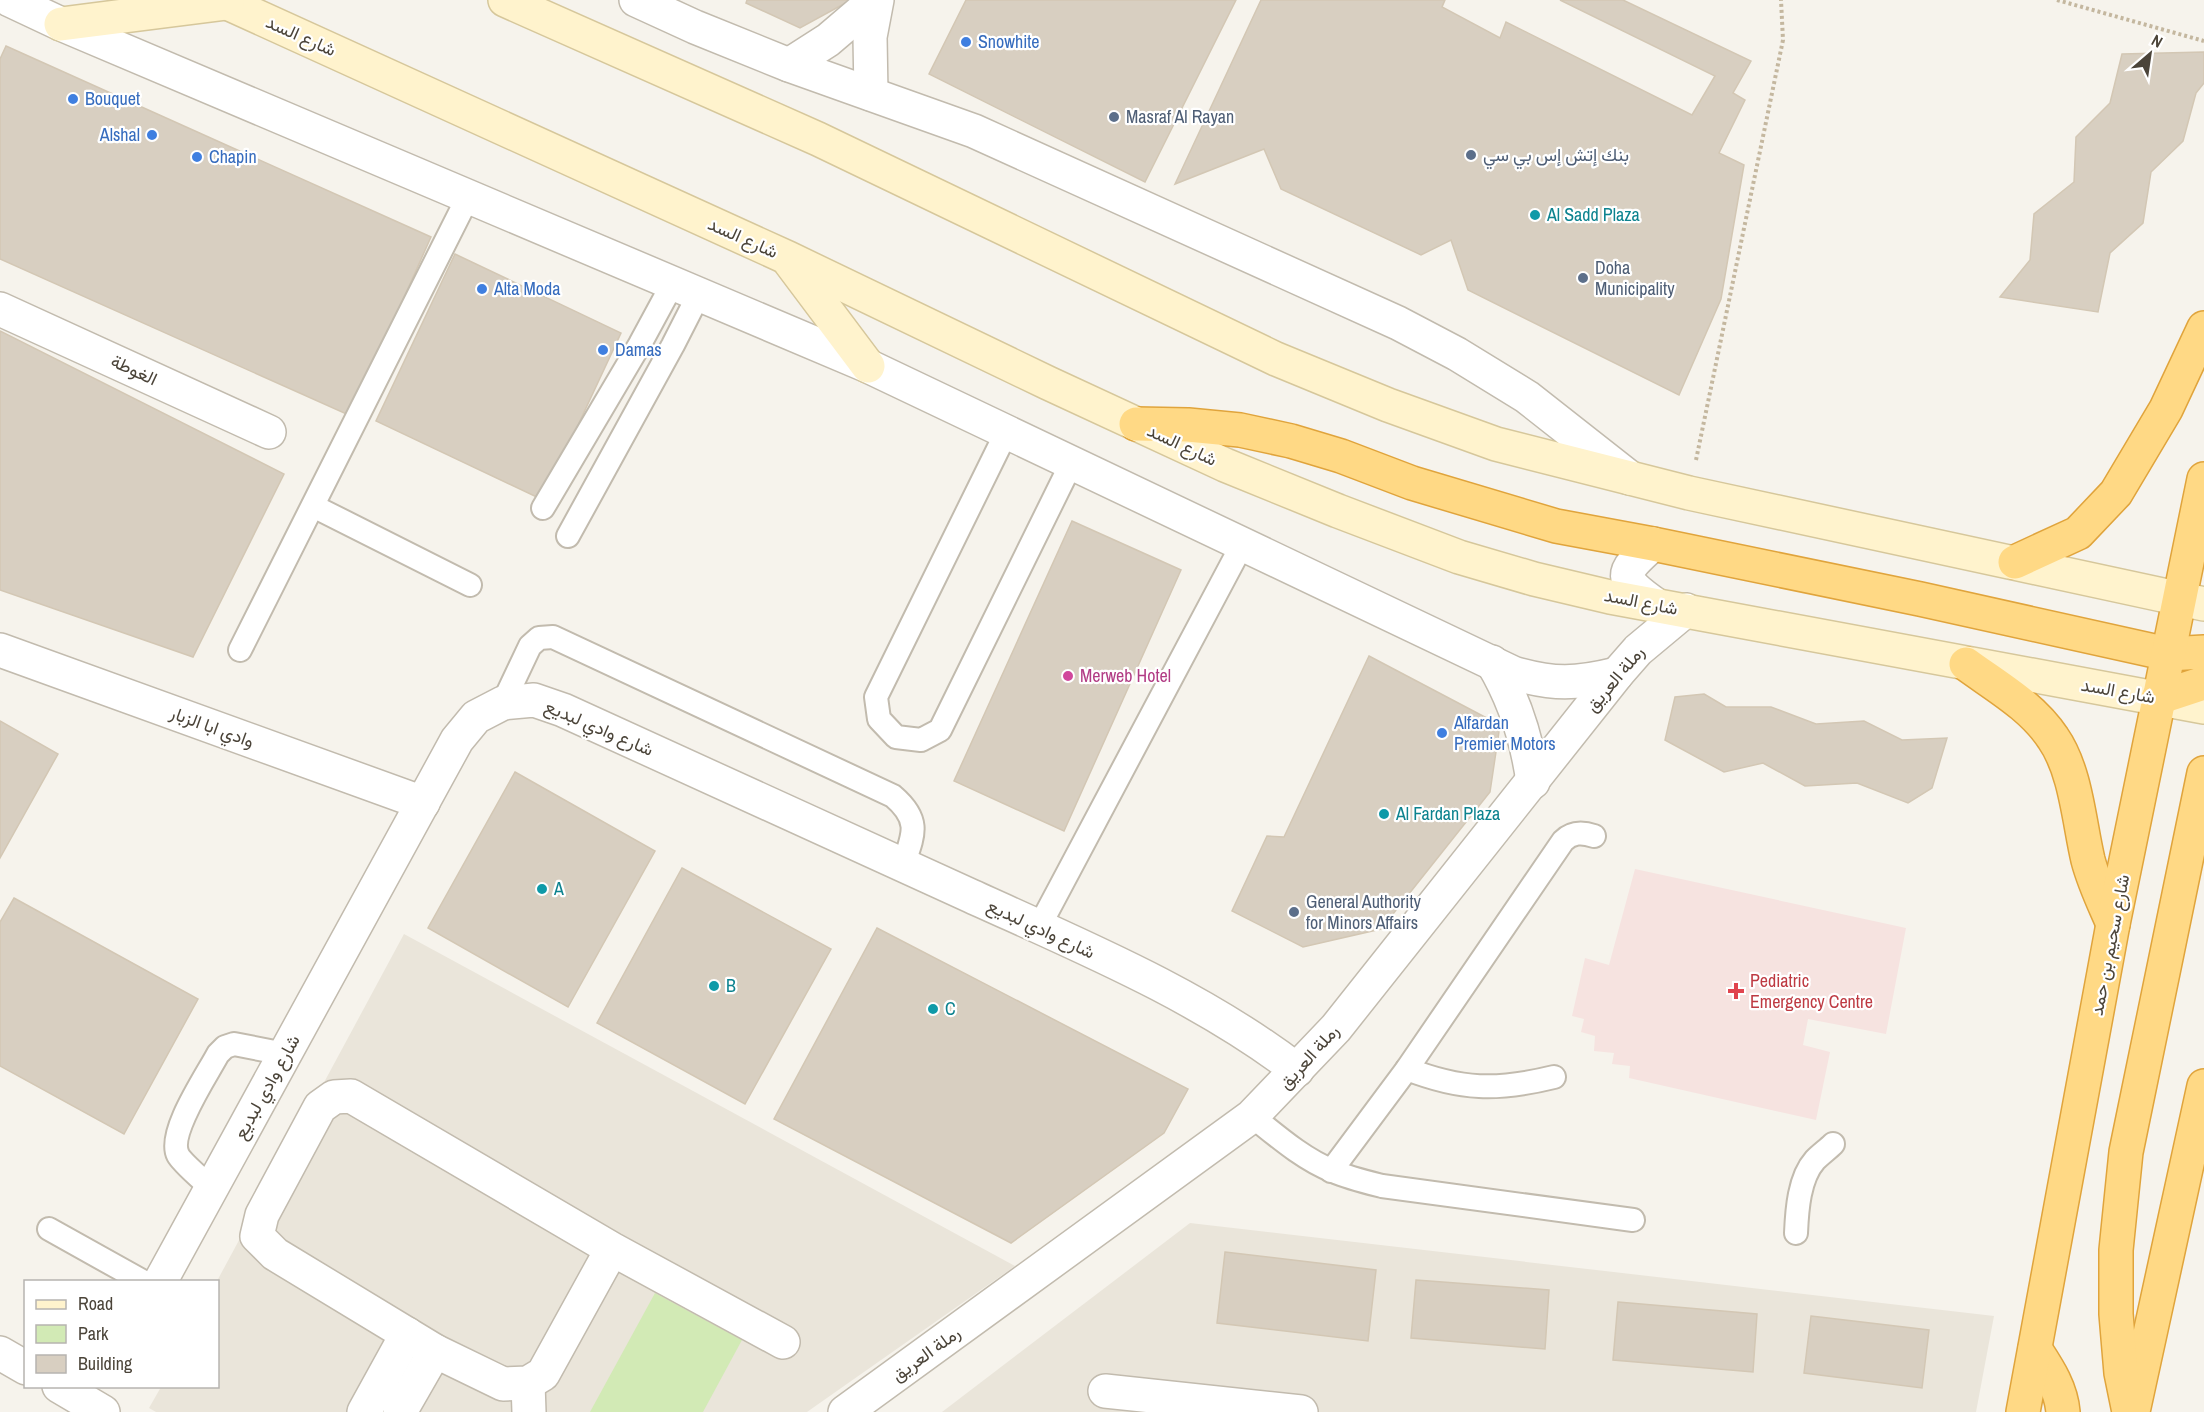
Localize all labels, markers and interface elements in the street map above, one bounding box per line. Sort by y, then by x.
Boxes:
street label: شارع السد [262,9,340,62]
north arrow [2120,24,2180,84]
place label: Snowhite [978,29,1040,54]
text: N [2148,29,2167,53]
marker: Snowhite [959,35,973,49]
place label: Bouquet [85,86,140,111]
marker: Bouquet [66,92,80,106]
place label: Masraf Al Rayan [1126,104,1234,129]
marker: Masraf Al Rayan [1107,110,1121,124]
place label: Alshal [99,122,140,147]
marker: Alshal [145,128,159,142]
place label: بنك إتش إس بي سي [1483,142,1629,170]
place label: Chapin [209,144,257,169]
marker: بنك إتش إس بي سي [1464,148,1478,162]
marker: Chapin [190,150,204,164]
place label: Al Sadd Plaza [1546,202,1640,227]
marker: Al Sadd Plaza [1528,208,1542,222]
street label: شارع السد [704,211,782,264]
place label: Doha Municipality [1595,255,1675,301]
marker: Doha Municipality [1576,271,1590,285]
place label: Alta Moda [493,276,560,301]
marker: Alta Moda [475,282,489,296]
place label: Damas [615,337,662,362]
marker: Damas [596,343,610,357]
street label: الغوطة [107,348,162,391]
street label: شارع السد [1143,417,1221,472]
street label: شارع السد [1602,582,1680,621]
street label: رملة العريق [1579,640,1650,717]
place label: Merweb Hotel [1080,663,1171,688]
marker: Merweb Hotel [1061,669,1075,683]
street label: شارع السد [2079,672,2157,709]
street label: شارع وادي لبديع [540,693,658,765]
street label: وادي ابا الزبار [165,699,258,756]
place label: Alfardan Premier Motors [1453,710,1556,756]
marker: Alfardan Premier Motors [1435,726,1449,740]
place label: Al Fardan Plaza [1395,801,1500,826]
marker: Al Fardan Plaza [1377,807,1391,821]
street label: شارع سحيم بن حمد [2084,872,2135,1018]
place label: A [553,876,564,901]
marker: A [535,882,549,896]
place label: General Authority for Minors Affairs [1306,889,1421,935]
street label: شارع وادي لبديع [982,893,1099,967]
marker: General Authority for Minors Affairs [1287,905,1301,919]
place label: Pediatric Emergency Centre [1750,968,1873,1014]
place label: B [726,973,736,998]
marker: B [707,979,721,993]
marker: Pediatric Emergency Centre [1727,982,1745,1000]
place label: C [945,996,956,1021]
marker: C [926,1002,940,1016]
street label: رملة العريق [1273,1019,1345,1095]
street label: شارع وادي لبديع [227,1030,308,1145]
legend [24,1280,219,1388]
text: Road [78,1291,113,1316]
street label: رملة العريق [886,1320,965,1387]
text: Park [78,1321,109,1346]
text: Building [78,1351,133,1376]

